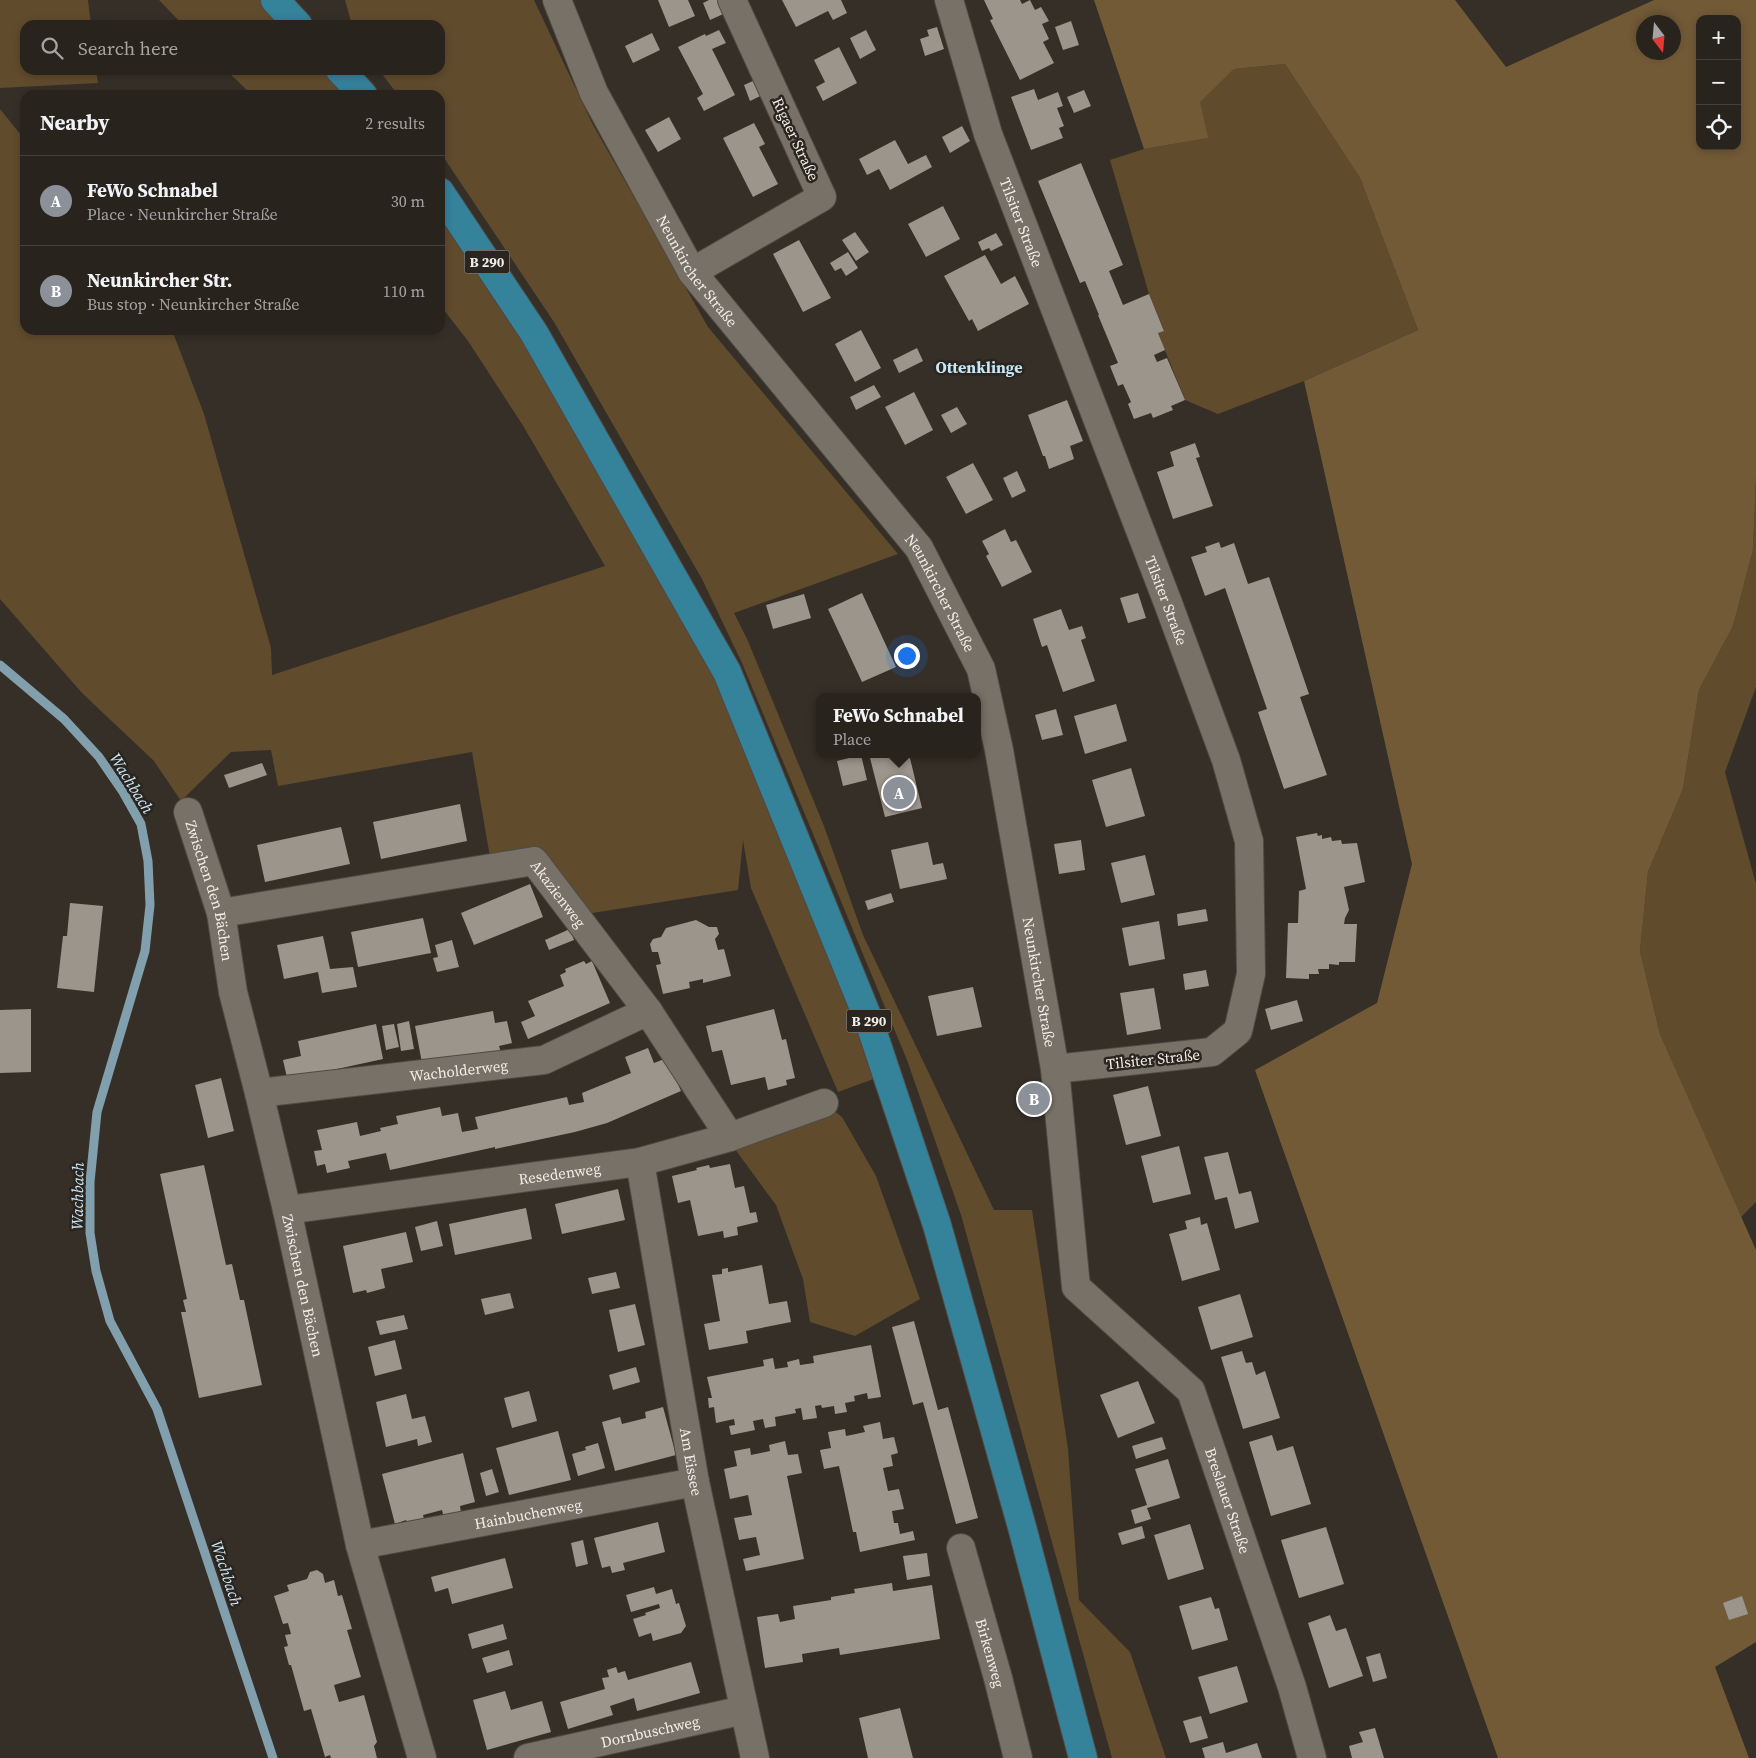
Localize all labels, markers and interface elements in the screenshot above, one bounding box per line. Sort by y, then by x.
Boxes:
north arrow [1636,15,1681,60]
map controls [1696,15,1741,150]
button: + [1696,15,1741,60]
search box [20,20,445,75]
icon: search [38,34,66,62]
text: Search here [78,35,178,61]
button: − [1696,60,1741,105]
street label: Rigaer Straße [768,94,825,184]
button: locate [1696,105,1741,150]
text: Nearby [40,108,110,137]
text: 2 results [365,112,425,134]
street label: Tilsiter Straße [995,174,1049,270]
text: FeWo Schnabel [87,177,218,203]
text: A [51,190,61,212]
text: 30 m [391,190,425,212]
text: Place · Neunkircher Straße [87,203,278,225]
street label: Neunkircher Straße [652,211,743,331]
road number: B 290 [464,250,510,274]
text: Neunkircher Str. [87,267,232,293]
text: B [51,280,61,302]
text: 110 m [383,280,425,302]
text: Bus stop · Neunkircher Straße [87,293,299,315]
district label: Ottenklinge [935,356,1023,378]
street label: Neunkircher Straße [900,529,981,656]
street label: Tilsiter Straße [1140,553,1193,648]
your location [894,643,920,669]
popup [816,693,981,758]
text: FeWo Schnabel [833,702,964,728]
text: Place [833,728,871,750]
water label: Wachbach [105,749,159,818]
pin: A [883,774,915,812]
street label: Zwischen den Bächen [181,818,239,963]
street label: Akazienweg [526,855,591,932]
street label: Neunkircher Straße [1018,915,1062,1049]
road number: B 290 [846,1009,892,1032]
street label: Tilsiter Straße [1105,1044,1201,1074]
street label: Wacholderweg [408,1054,509,1086]
pin: B [1018,1080,1050,1118]
street label: Resedenweg [517,1157,602,1189]
water label: Wachbach [65,1162,89,1230]
street label: Zwischen den Bächen [278,1212,329,1359]
street label: Am Eissee [675,1426,708,1498]
street label: Breslauer Straße [1201,1445,1256,1556]
street label: Hainbuchenweg [473,1493,584,1534]
water label: Wachbach [206,1537,248,1609]
street label: Birkenweg [971,1616,1010,1690]
street label: Dornbuschweg [599,1710,702,1752]

